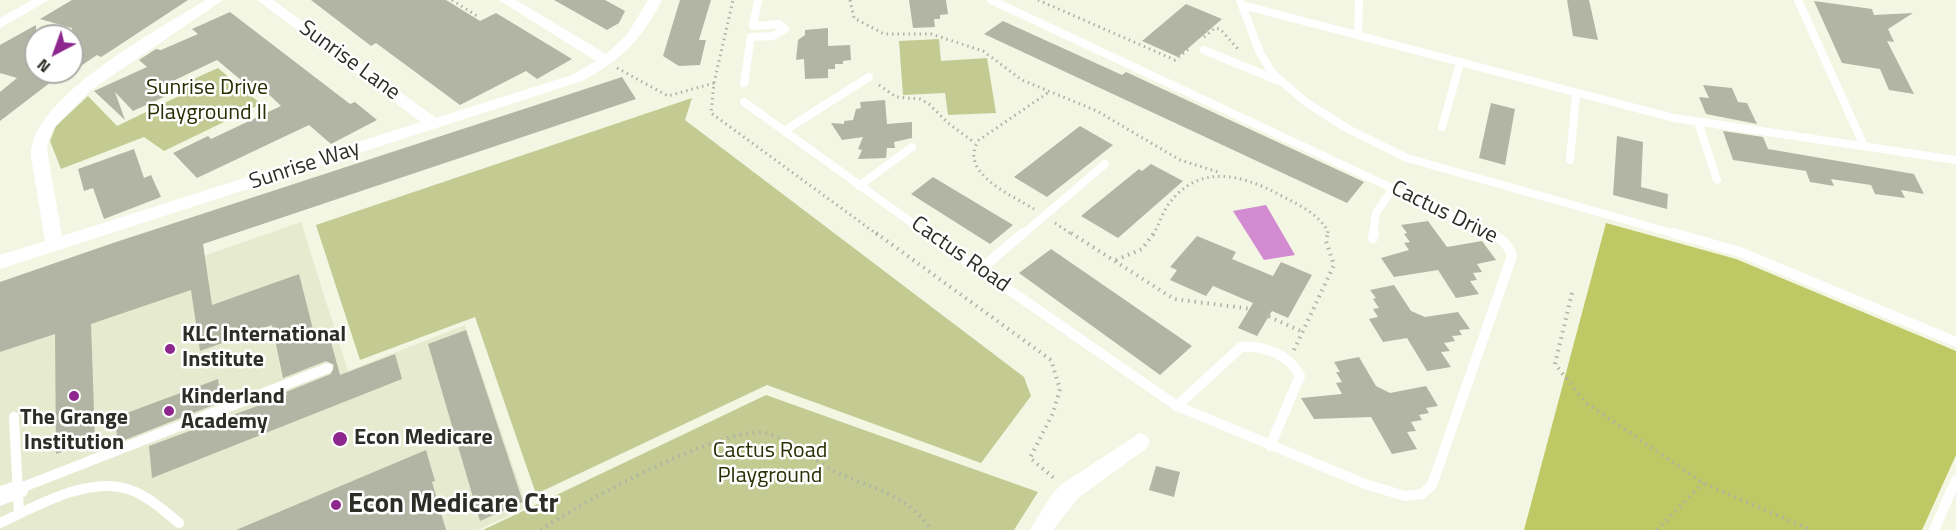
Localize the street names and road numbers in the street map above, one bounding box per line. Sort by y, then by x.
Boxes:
street label: Sunrise Lane [293,15,405,107]
street label: Sunrise Way [246,136,364,196]
street label: Cactus Drive [1386,176,1502,250]
street label: Cactus Road [905,211,1015,299]

